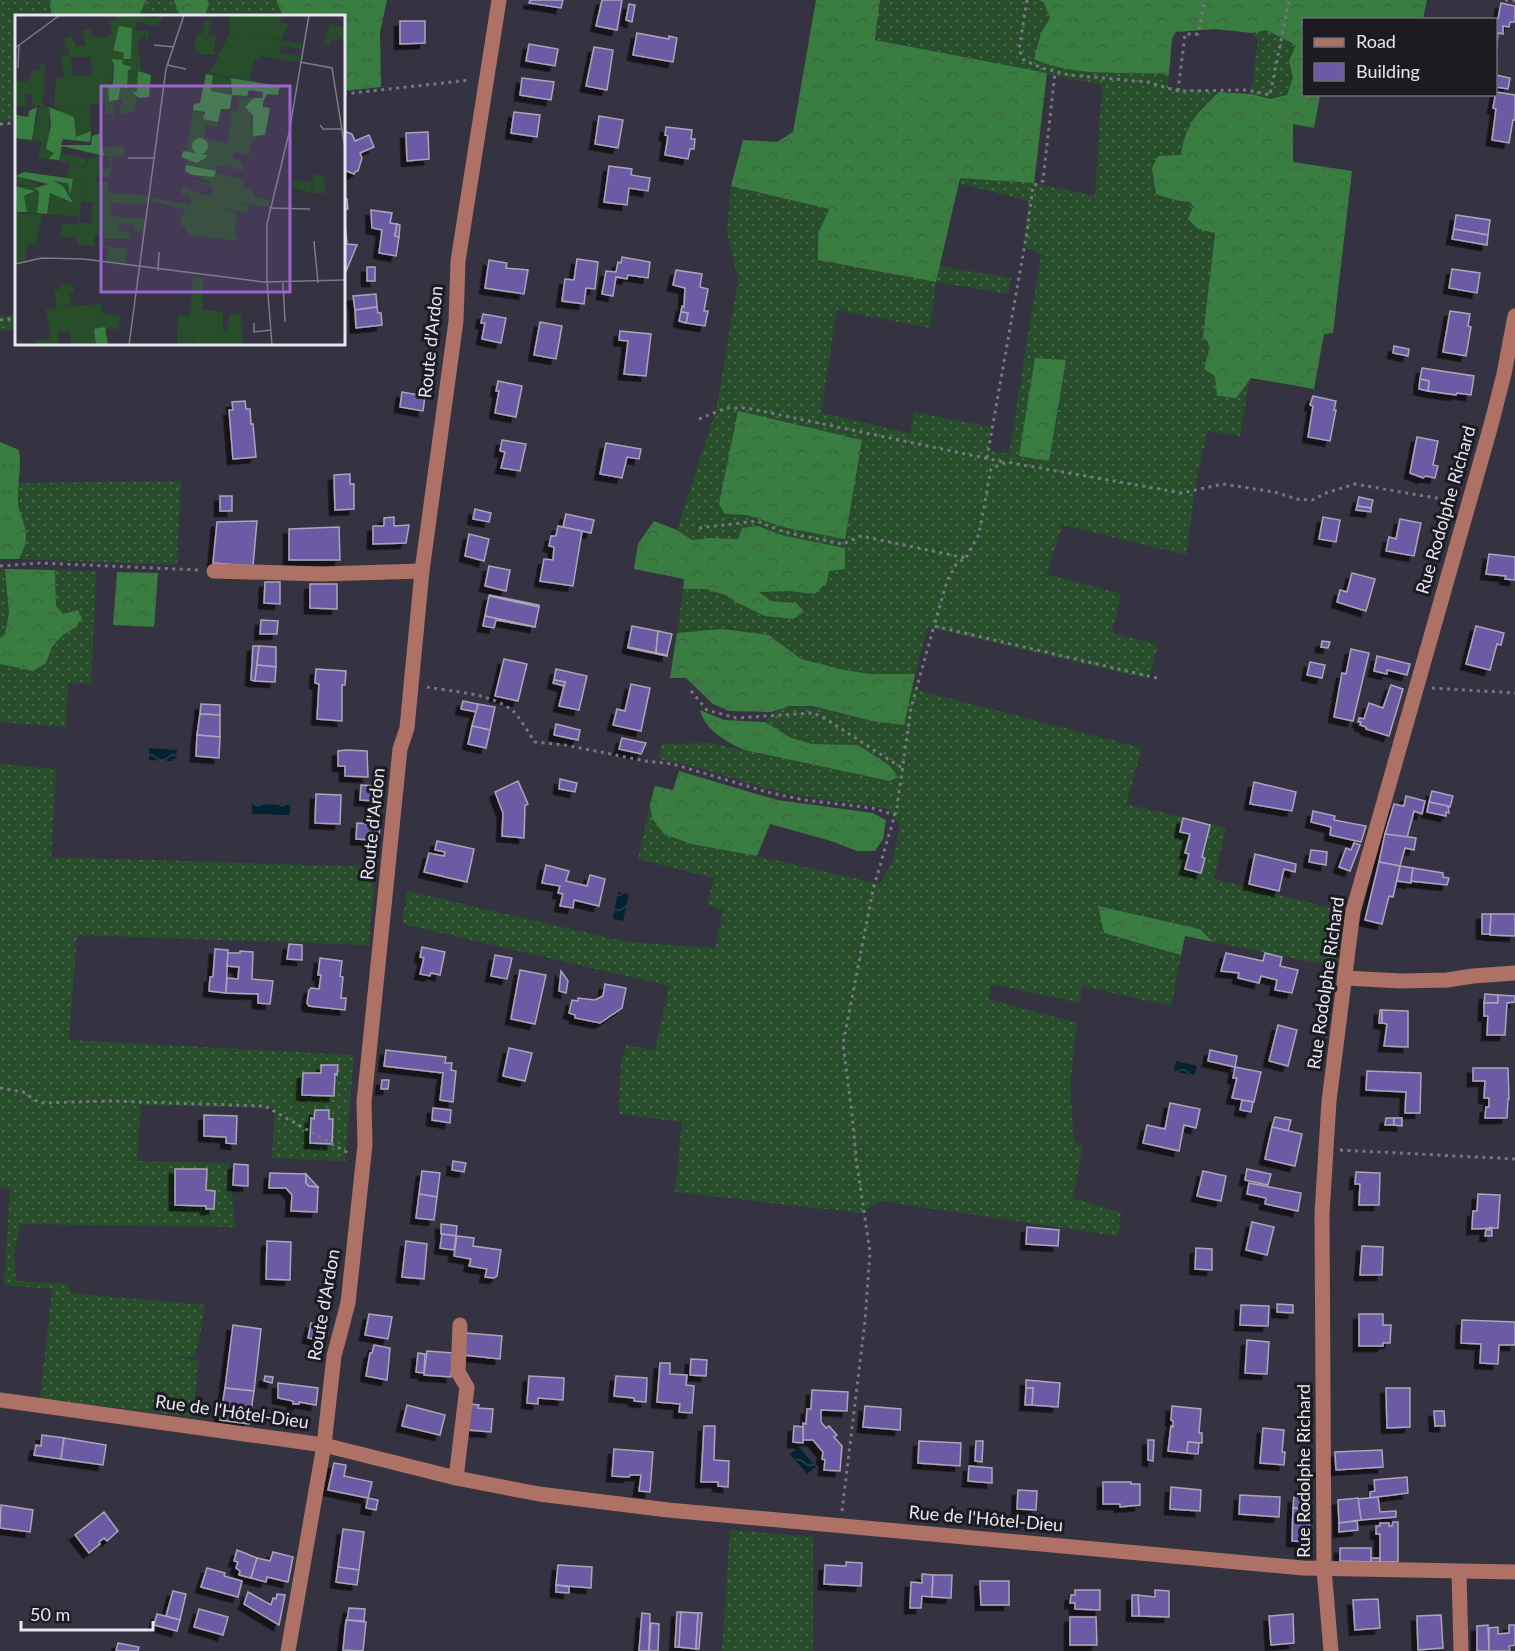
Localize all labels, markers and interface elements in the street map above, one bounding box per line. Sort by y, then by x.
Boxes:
inset map [15,15,345,345]
legend [1302,18,1497,96]
text: Road [1356,30,1396,52]
text: Building [1356,60,1420,82]
street label: Route d'Ardon [413,285,447,399]
street label: Rue Rodolphe Richard [1410,423,1480,596]
street label: Route d'Ardon [355,767,389,881]
street label: Rue Rodolphe Richard [1302,895,1348,1071]
street label: Route d'Ardon [302,1247,344,1362]
street label: Rue Rodolphe Richard [1292,1384,1314,1558]
street label: Rue de l'Hôtel-Dieu [154,1389,310,1433]
street label: Rue de l'Hôtel-Dieu [908,1500,1064,1536]
scale bar [21,1594,153,1632]
text: 50 m [30,1603,70,1625]

